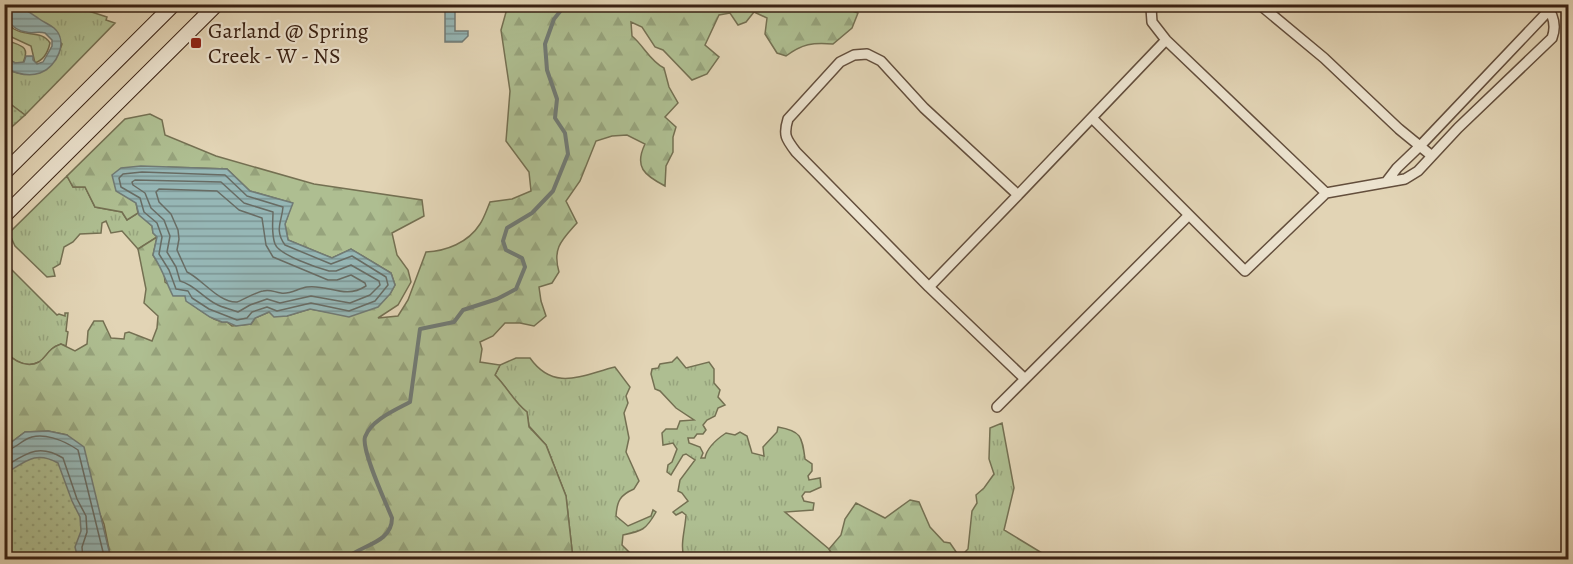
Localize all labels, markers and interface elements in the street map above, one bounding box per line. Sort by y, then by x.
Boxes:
place label: Garland @ Spring Creek - W - NS [208,16,369,71]
marker: Garland @ Spring Creek - W - NS [189,36,203,50]

